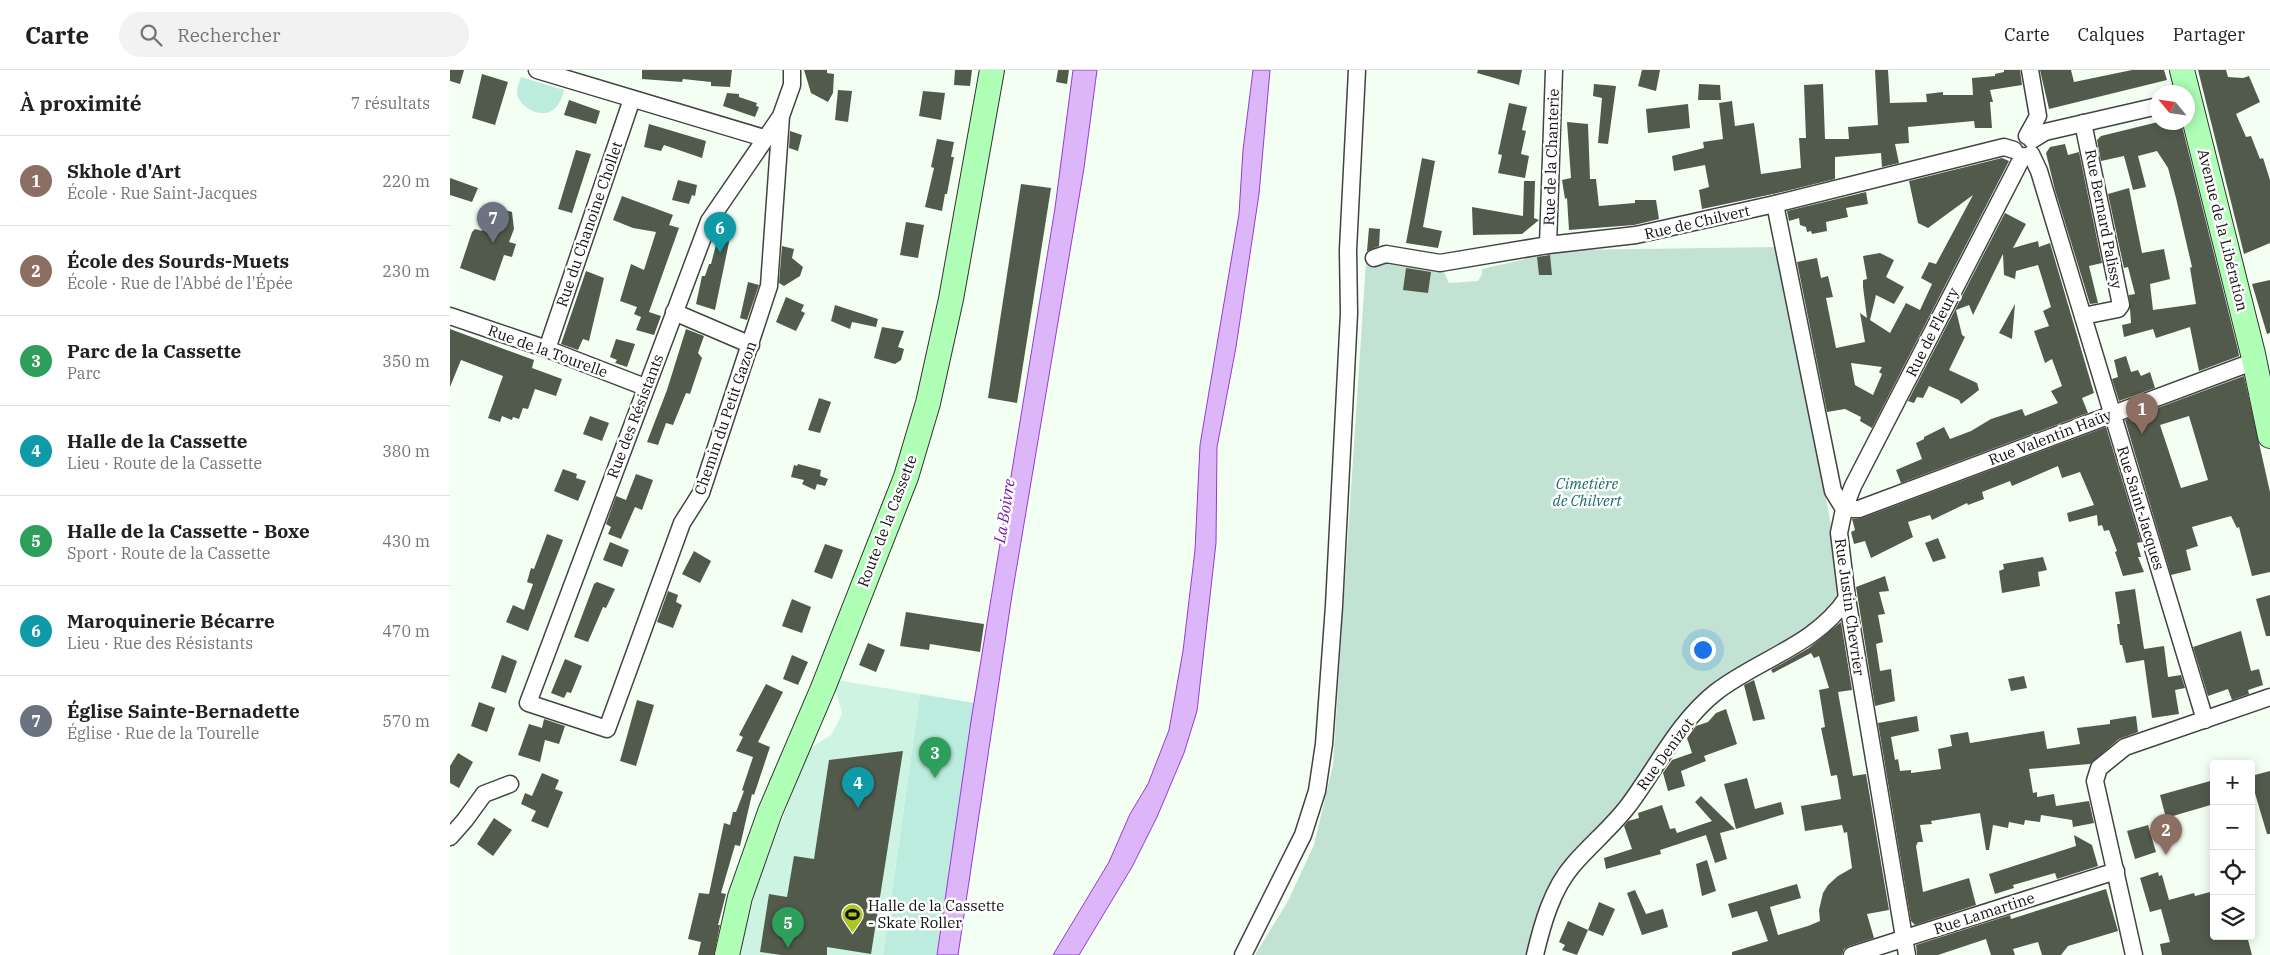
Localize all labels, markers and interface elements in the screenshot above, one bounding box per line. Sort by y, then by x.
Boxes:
search box [119,12,469,57]
text: Carte [25,19,89,51]
icon: search [137,21,165,49]
text: Rechercher [177,23,280,47]
text: Carte [2004,23,2050,46]
text: Calques [2078,23,2145,46]
text: Partager [2173,23,2245,46]
north arrow [2150,85,2195,130]
street label: Rue de la Chanterie [1539,88,1563,226]
text: À proximité [20,89,142,117]
text: 7 résultats [351,93,430,113]
street label: Rue du Chanoine Chollet [552,139,626,309]
street label: Avenue de la Libération [2194,147,2252,314]
street label: Rue Bernard Palissy [2081,148,2127,290]
text: Skhole d'Art [67,159,181,183]
text: 1 [31,171,41,191]
text: 220 m [382,171,430,191]
text: École · Rue Saint-Jacques [67,183,257,203]
street label: Rue de Chilvert [1642,201,1752,243]
pin: 7 [477,202,509,243]
pin: 6 [704,212,736,253]
text: École des Sourds-Muets [67,249,289,273]
text: 2 [31,261,41,281]
text: 230 m [382,261,430,281]
text: École · Rue de l'Abbé de l'Épée [67,273,293,293]
street label: Rue de Fleury [1901,284,1963,380]
street label: Rue de la Tourelle [485,320,611,382]
street label: Chemin du Petit Gazon [690,338,760,498]
text: Parc de la Cassette [67,339,241,363]
text: 3 [31,351,41,371]
text: 350 m [382,351,430,371]
street label: Rue des Résistants [603,351,667,481]
text: Parc [67,363,101,383]
pin: 1 [2126,393,2158,434]
street label: Rue Valentin Haüy [1986,405,2114,469]
text: Halle de la Cassette [67,429,248,453]
text: 4 [31,441,41,461]
text: 380 m [382,441,430,461]
street label: Rue Saint-Jacques [2113,444,2169,572]
street label: Route de la Cassette [853,452,921,590]
text: Lieu · Route de la Cassette [67,453,262,473]
park label: Cimetière de Chilvert [1552,474,1622,510]
water label: La Boivre [989,478,1019,545]
text: Halle de la Cassette - Boxe [67,519,310,543]
text: 5 [31,531,41,551]
text: 430 m [382,531,430,551]
street label: Rue Justin Chevrier [1831,537,1869,677]
text: Sport · Route de la Cassette [67,543,270,563]
text: Maroquinerie Bécarre [67,609,275,633]
text: 6 [31,621,41,641]
text: 470 m [382,621,430,641]
text: Lieu · Rue des Résistants [67,633,253,653]
your location [1690,637,1716,663]
text: Église Sainte-Bernadette [67,699,300,723]
text: 7 [31,711,41,731]
text: 570 m [382,711,430,731]
street label: Rue Denizot [1632,714,1698,794]
text: Église · Rue de la Tourelle [67,723,259,743]
pin: 3 [919,737,951,778]
map controls [2210,760,2255,940]
button: + [2210,760,2255,805]
pin: 4 [842,767,874,808]
button: − [2210,805,2255,850]
pin: 2 [2150,814,2182,855]
button: locate [2210,850,2255,895]
street label: Rue Lamartine [1931,888,2037,938]
button: layers [2210,895,2255,940]
place label: Halle de la Cassette - Skate Roller [868,896,1004,932]
sports icon: Halle de la Cassette - Skate Roller [840,902,864,933]
pin: 5 [772,907,804,948]

